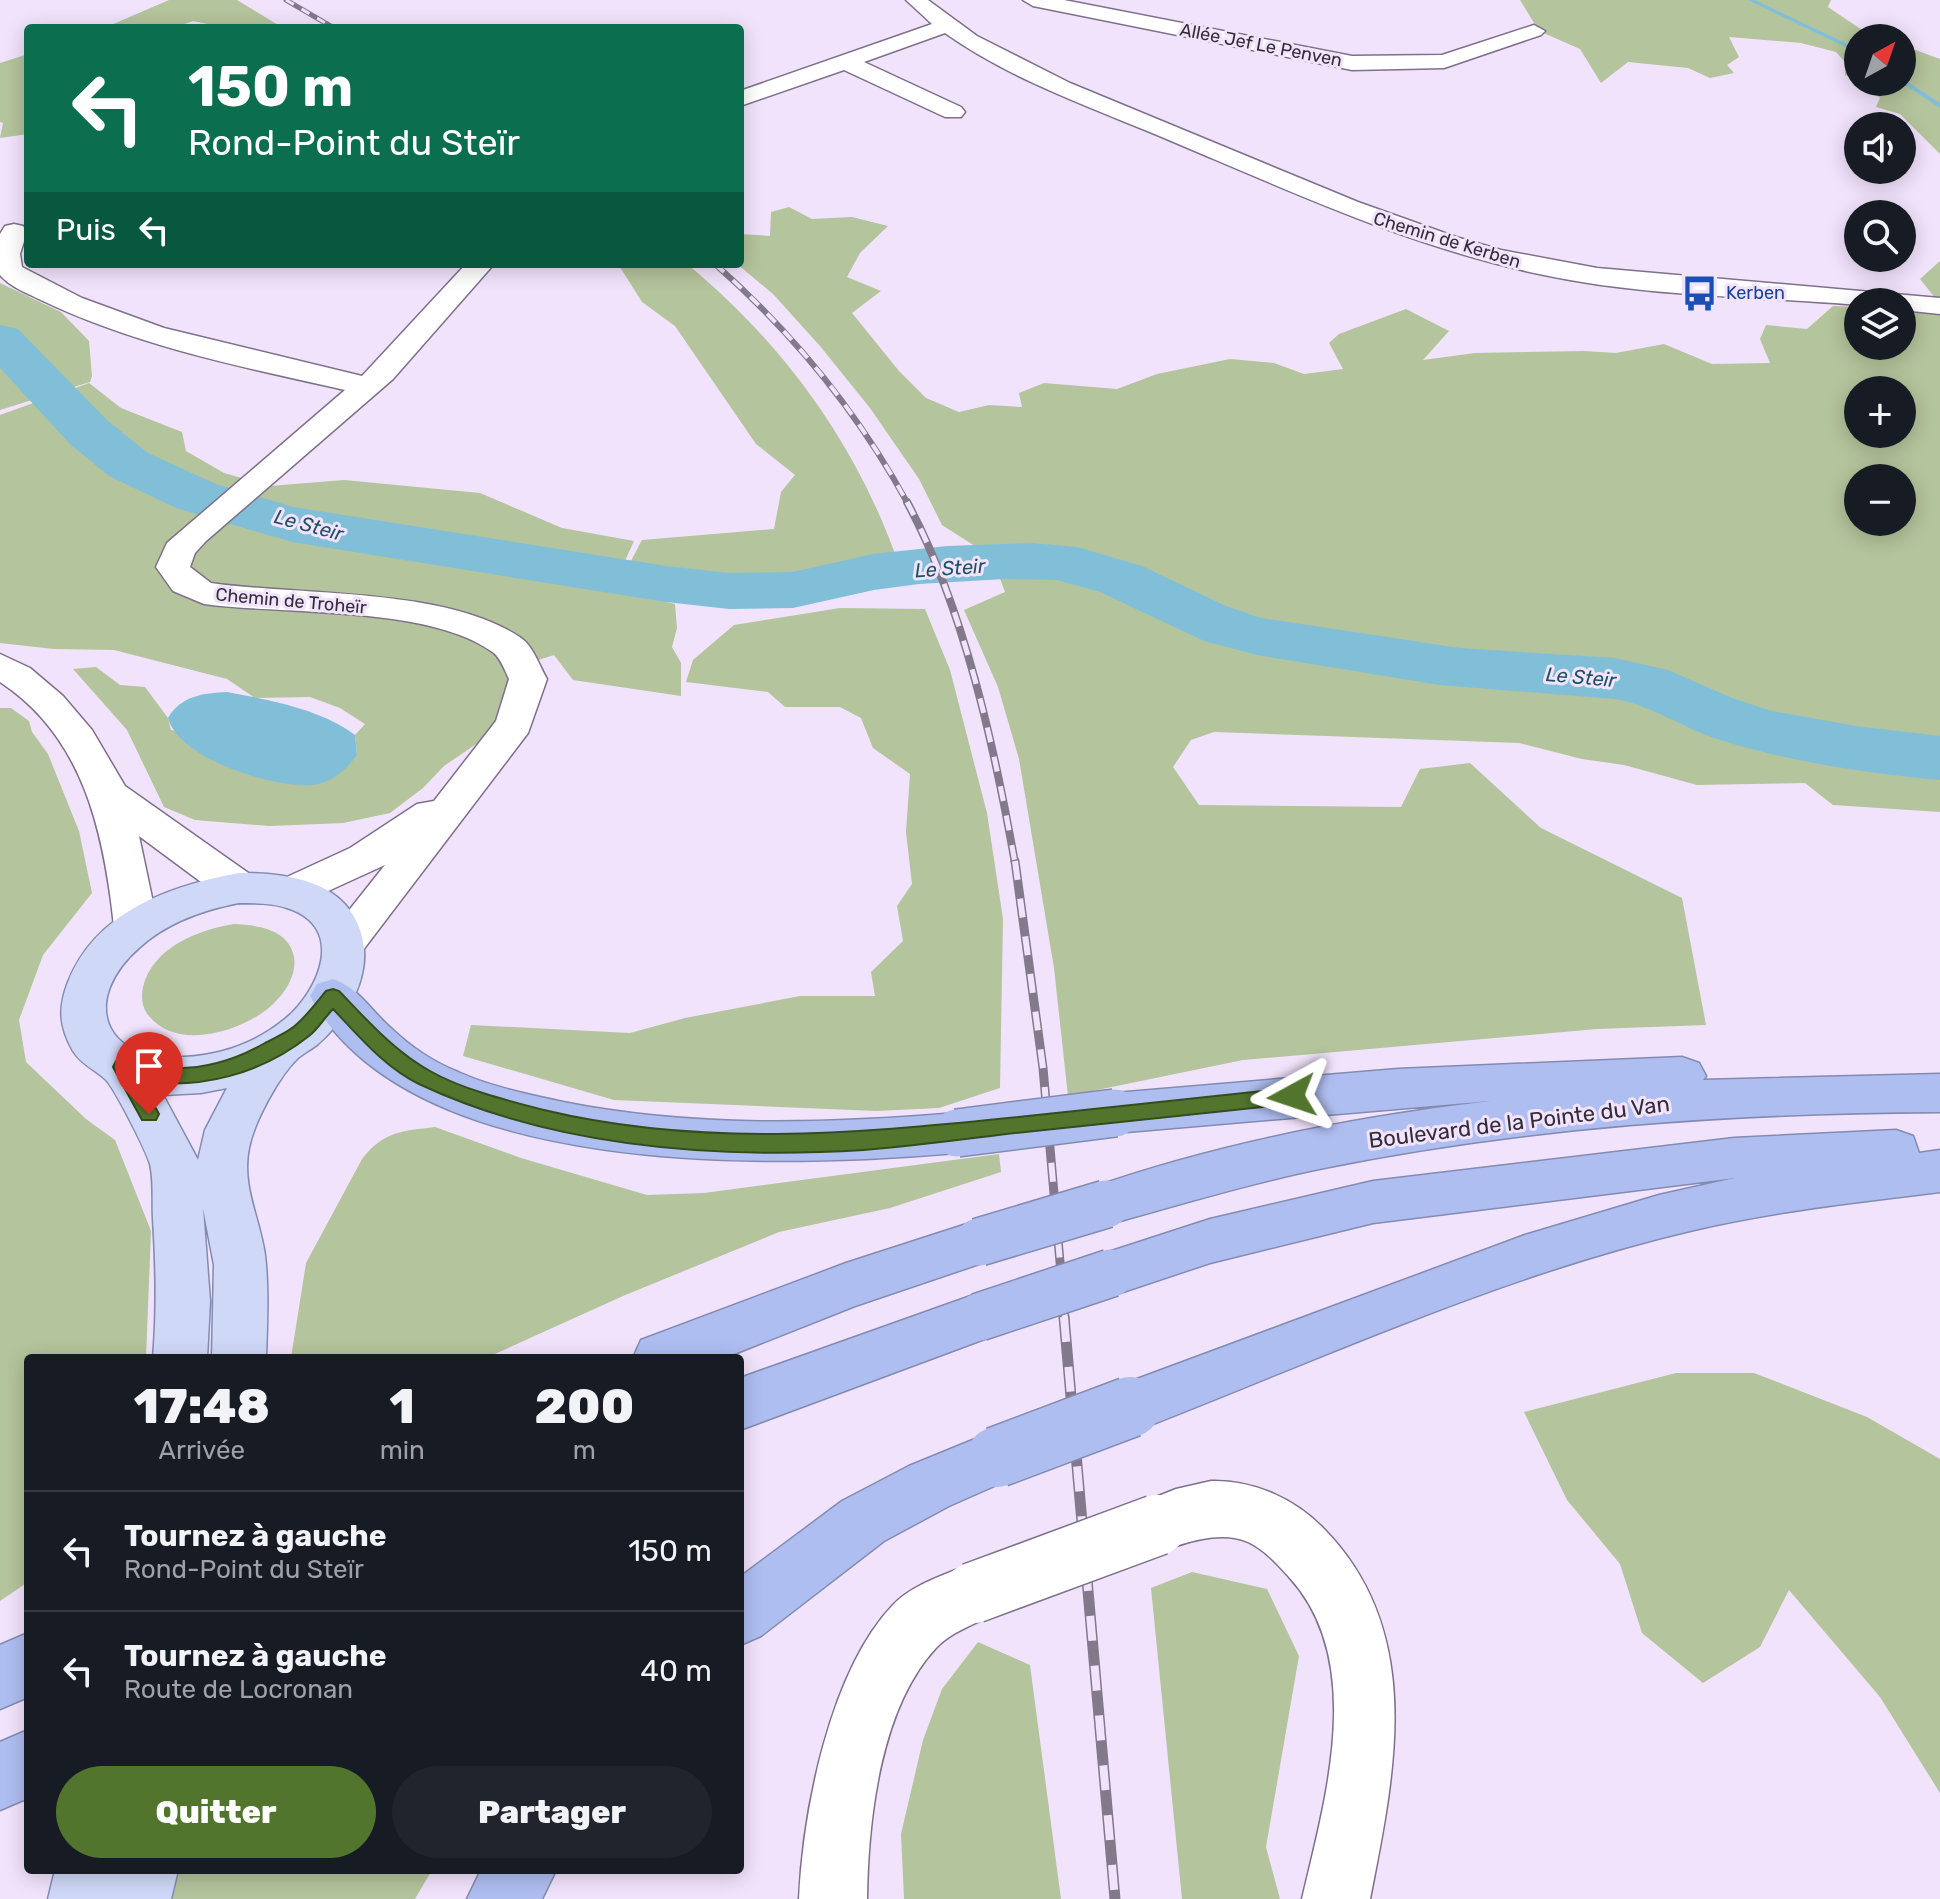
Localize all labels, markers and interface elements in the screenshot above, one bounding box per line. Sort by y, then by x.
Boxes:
street label: Allée Jef Le Penven [1178,18,1344,72]
north arrow [1844,24,1916,96]
map controls [1844,24,1916,536]
text: 150 m [188,54,353,120]
icon: left [56,56,160,160]
button: sound [1844,112,1916,184]
text: Rond-Point du Steïr [188,121,520,164]
button: search [1844,200,1916,272]
street label: Chemin de Kerben [1371,207,1523,273]
icon: left [132,208,176,252]
text: Puis [56,212,116,248]
bus stop icon: Kerben [1681,274,1719,312]
place label: Kerben [1726,282,1785,304]
button: layers [1844,288,1916,360]
button: + [1844,376,1916,448]
button: − [1844,464,1916,536]
water label: Le Steir [272,504,348,546]
water label: Le Steir [914,553,987,582]
street label: Chemin de Troheïr [215,583,368,619]
water label: Le Steir [1545,662,1619,692]
pin [115,1032,183,1114]
icon: arrive [127,1044,171,1088]
position arrow [1250,1054,1334,1138]
street label: Boulevard de la Pointe du Van [1367,1090,1671,1154]
text: 17:48 [134,1378,270,1435]
text: 1 [390,1378,415,1435]
text: 200 [535,1378,634,1435]
text: Arrivée [159,1435,245,1466]
text: min [380,1435,425,1466]
text: m [573,1435,596,1466]
text: Tournez à gauche [124,1518,387,1554]
icon: left [56,1529,100,1573]
text: 150 m [628,1533,712,1569]
text: Rond-Point du Steïr [124,1554,364,1585]
text: Tournez à gauche [124,1638,387,1674]
icon: left [56,1649,100,1693]
text: 40 m [640,1653,712,1689]
text: Route de Locronan [124,1674,353,1705]
button: Quitter [56,1766,376,1858]
button: Partager [392,1766,712,1858]

